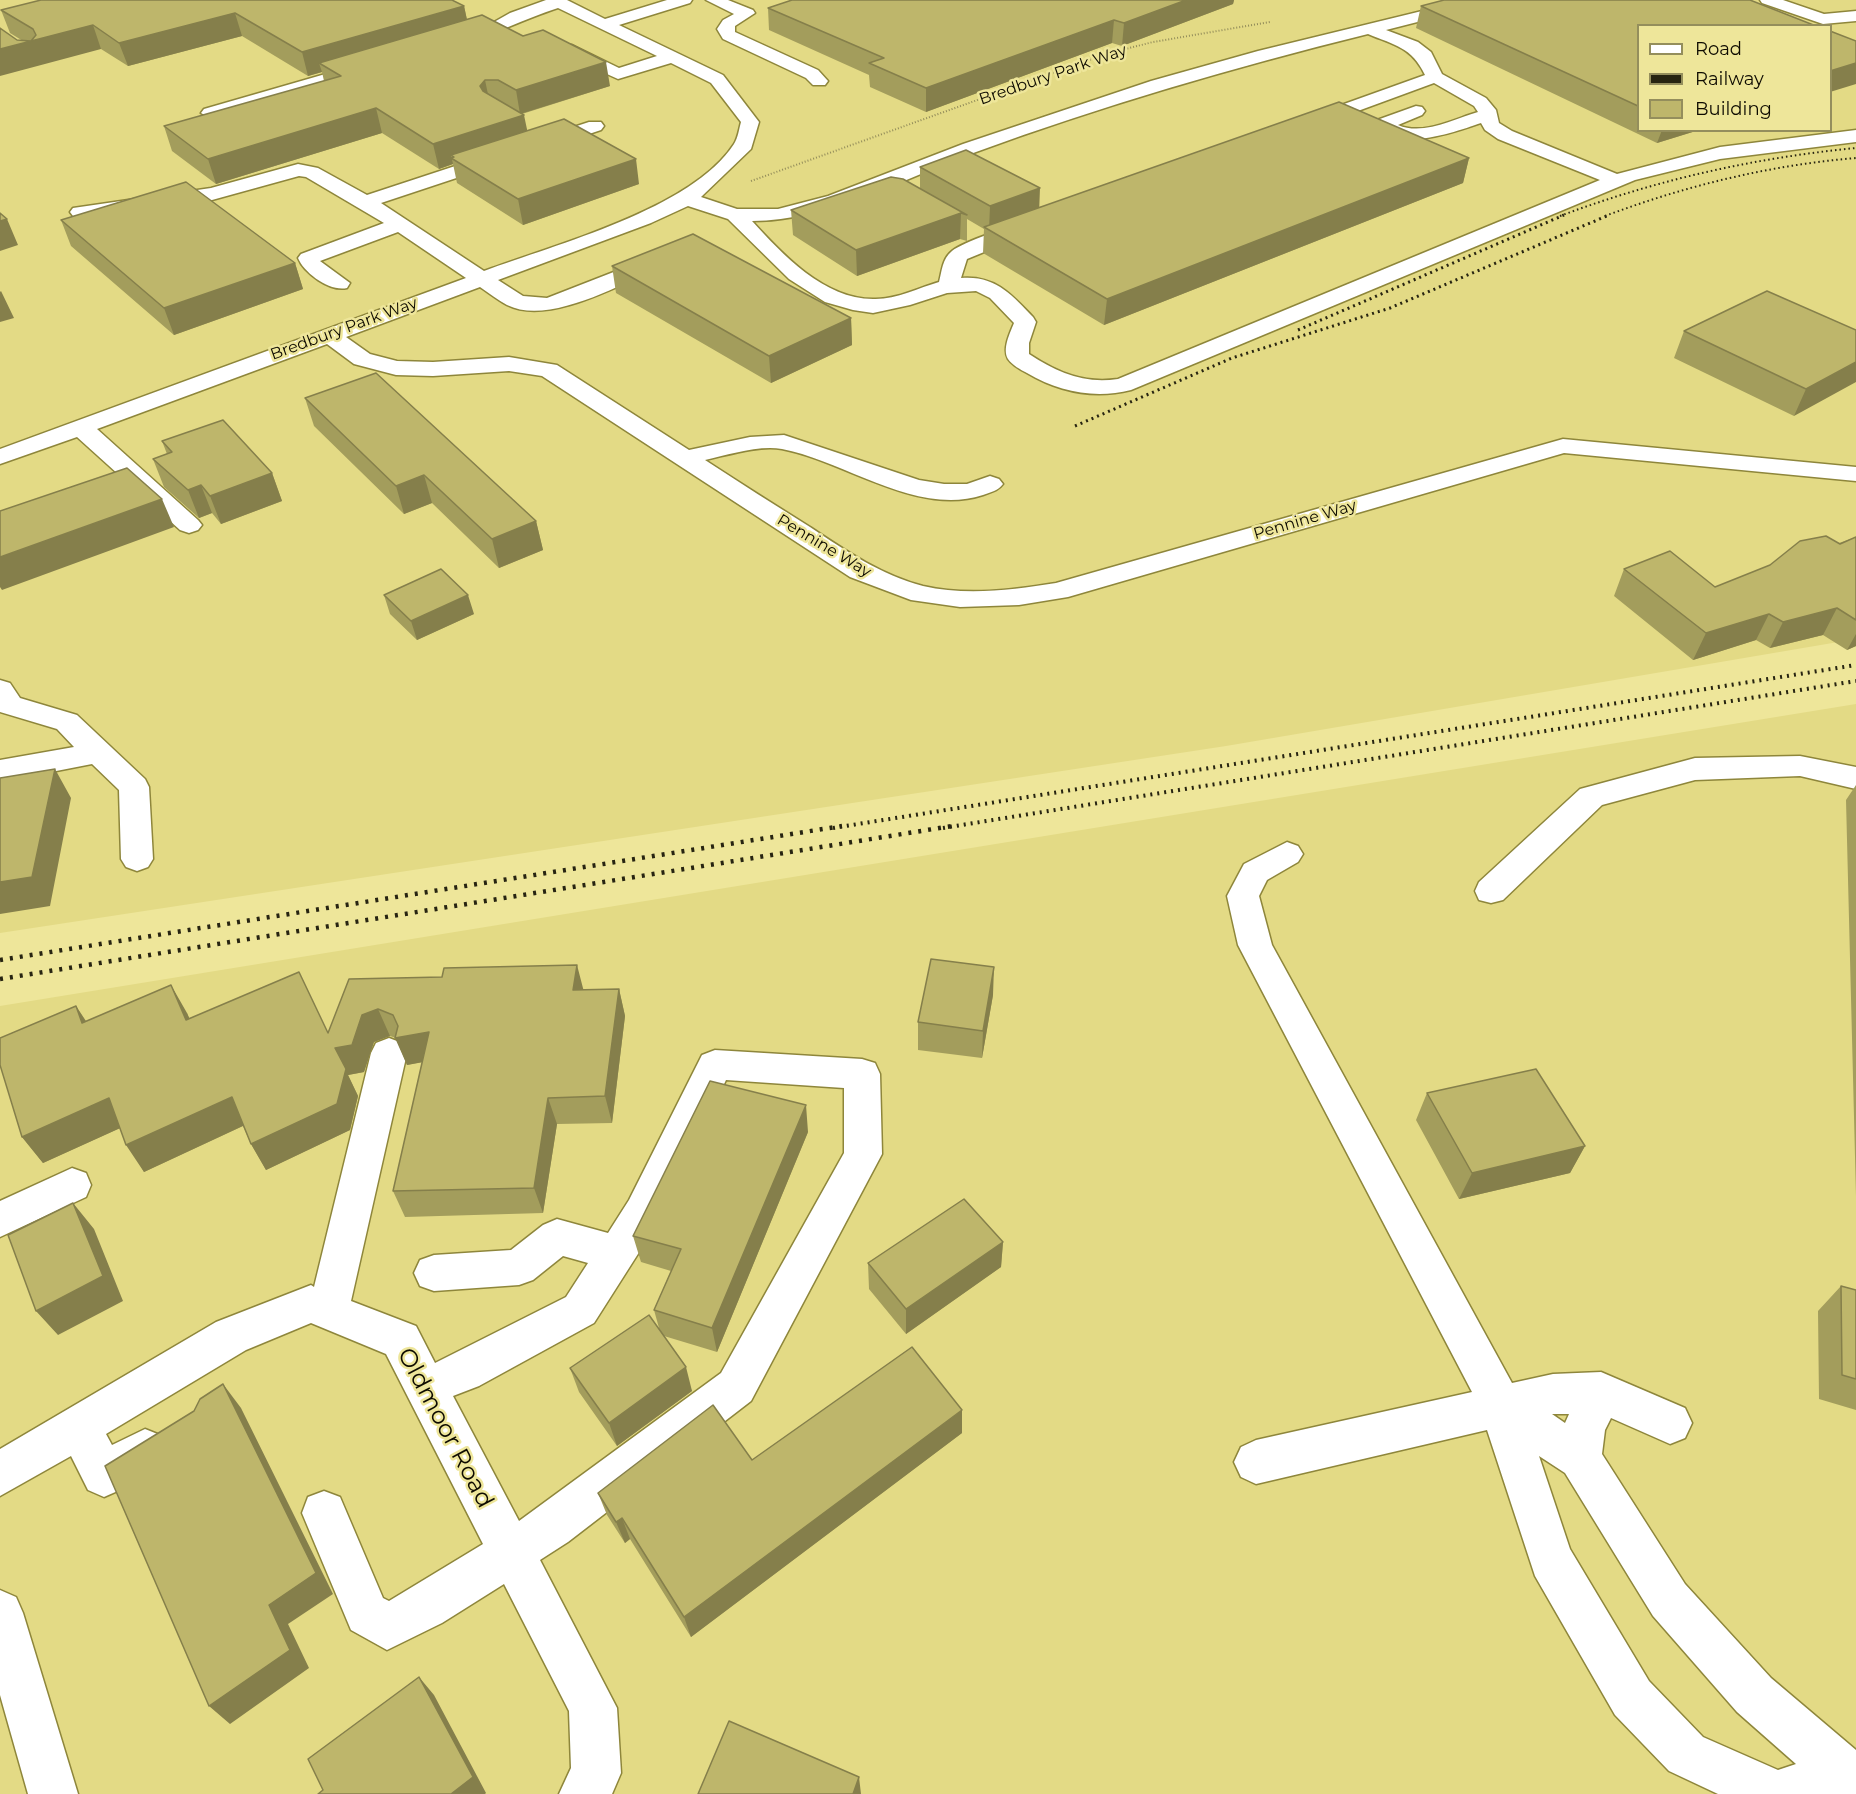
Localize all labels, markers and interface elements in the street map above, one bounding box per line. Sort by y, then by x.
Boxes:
legend [1637,24,1832,132]
text: Road [1695,38,1742,60]
street label: Bredbury Park Way [977,41,1129,109]
text: Railway [1695,68,1764,90]
text: Building [1695,98,1772,120]
street label: Bredbury Park Way [268,293,420,365]
street label: Pennine Way [1251,496,1359,544]
street label: Pennine Way [774,510,874,582]
street label: Oldmoor Road [391,1343,499,1513]

